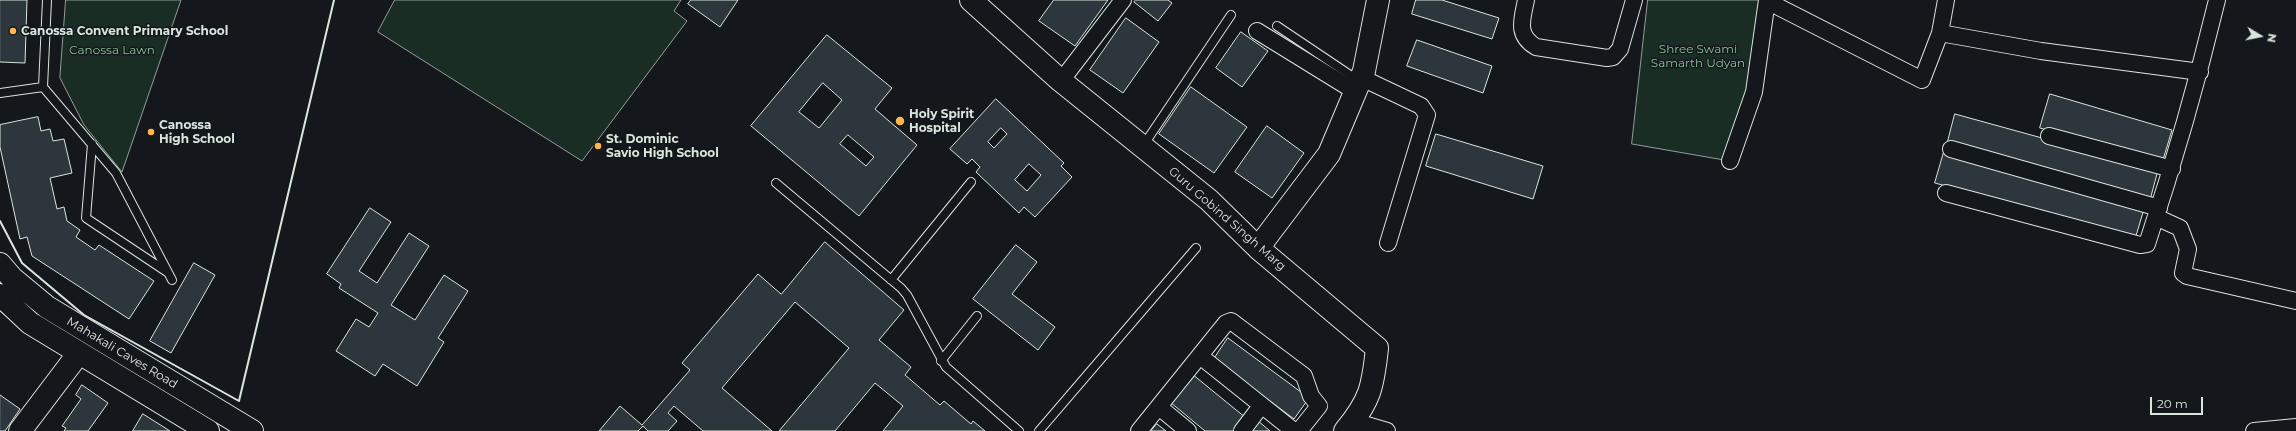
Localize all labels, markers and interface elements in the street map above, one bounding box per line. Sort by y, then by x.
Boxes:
north arrow [2240,16,2280,56]
place label: Canossa Convent Primary School [21,24,228,38]
marker: Canossa Convent Primary School [8,26,18,36]
text: N [2264,32,2279,44]
park label: Shree Swami Samarth Udyan [1651,42,1745,70]
park label: Canossa Lawn [69,43,155,57]
place label: Holy Spirit Hospital [909,107,974,135]
marker: Holy Spirit Hospital [894,115,906,127]
place label: Canossa High School [159,118,235,146]
marker: Canossa High School [146,127,156,137]
place label: St. Dominic Savio High School [606,132,719,160]
marker: St. Dominic Savio High School [593,141,603,151]
street label: Guru Gobind Singh Marg [1165,164,1289,274]
street label: Mahakali Caves Road [64,314,180,392]
scale bar [2152,389,2205,415]
text: 20 m [2157,396,2188,411]

